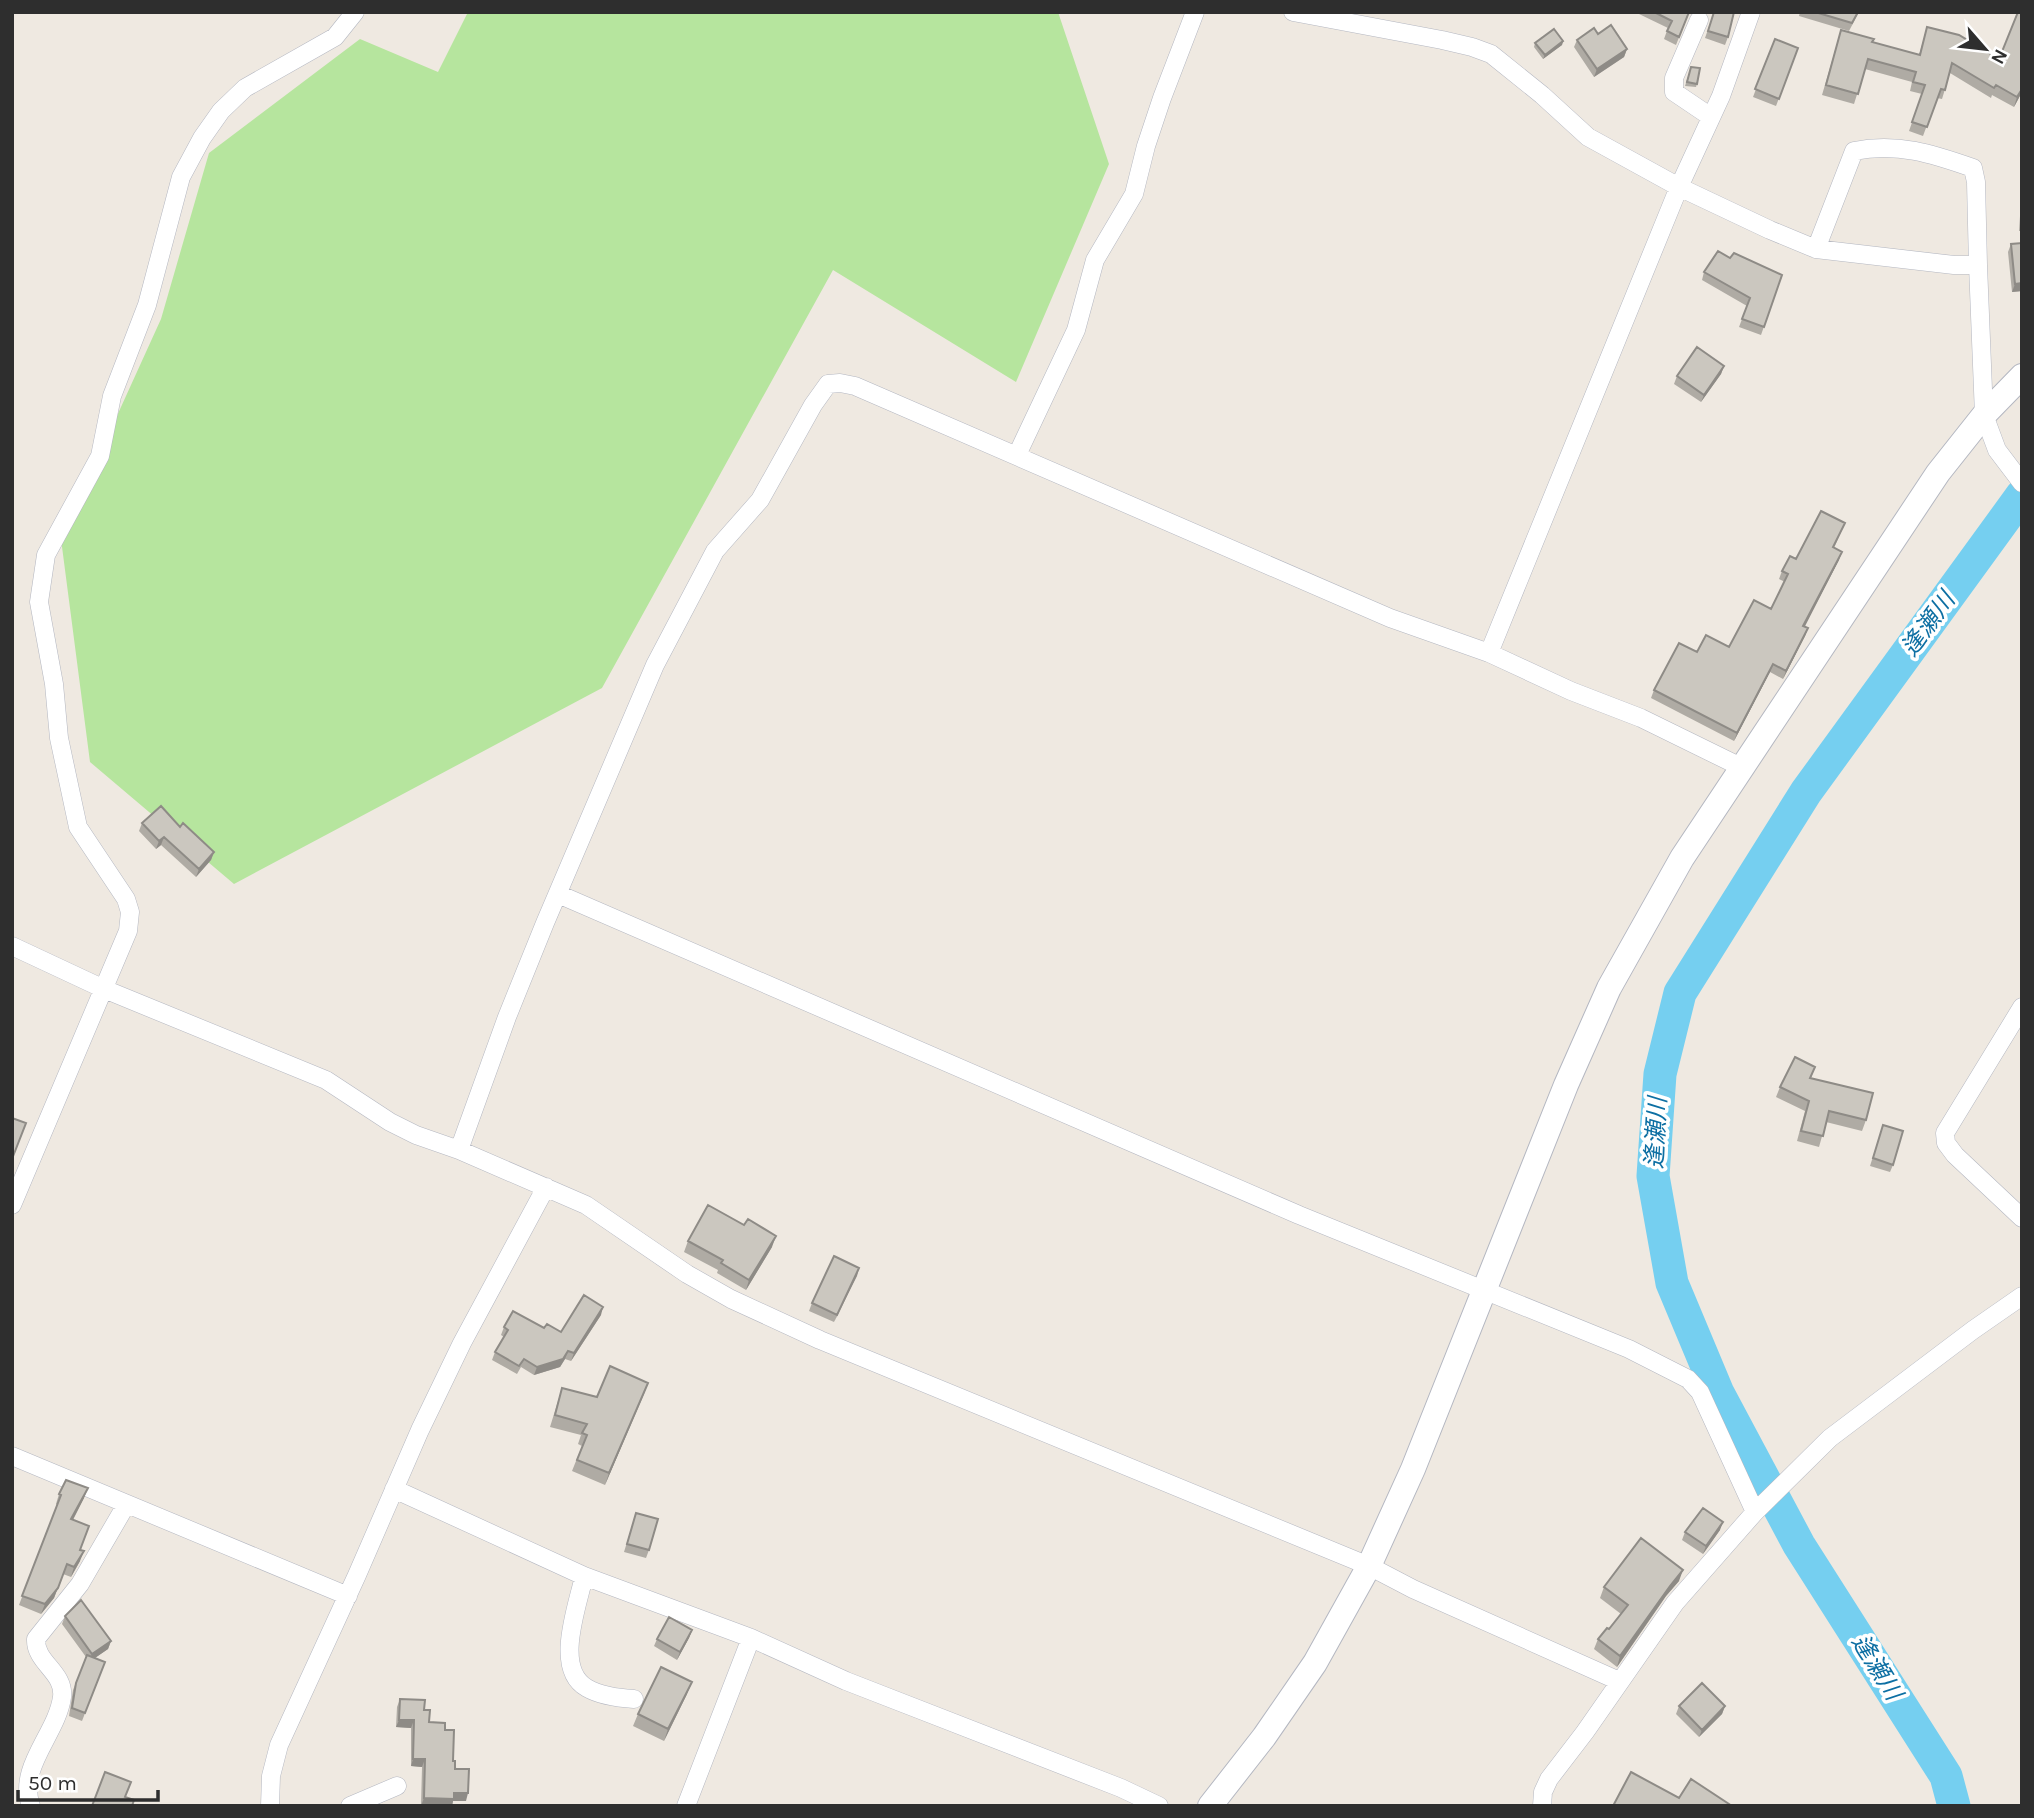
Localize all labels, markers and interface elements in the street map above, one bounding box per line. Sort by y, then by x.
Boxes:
north arrow [1950,14,2020,84]
text: N [1986,45,2012,68]
water label: 逢瀬川 [1896,584,1962,661]
water label: 逢瀬川 [1640,1093,1672,1170]
water label: 逢瀬川 [1846,1629,1910,1707]
scale bar [18,1758,158,1802]
text: 50 m [28,1771,77,1795]

